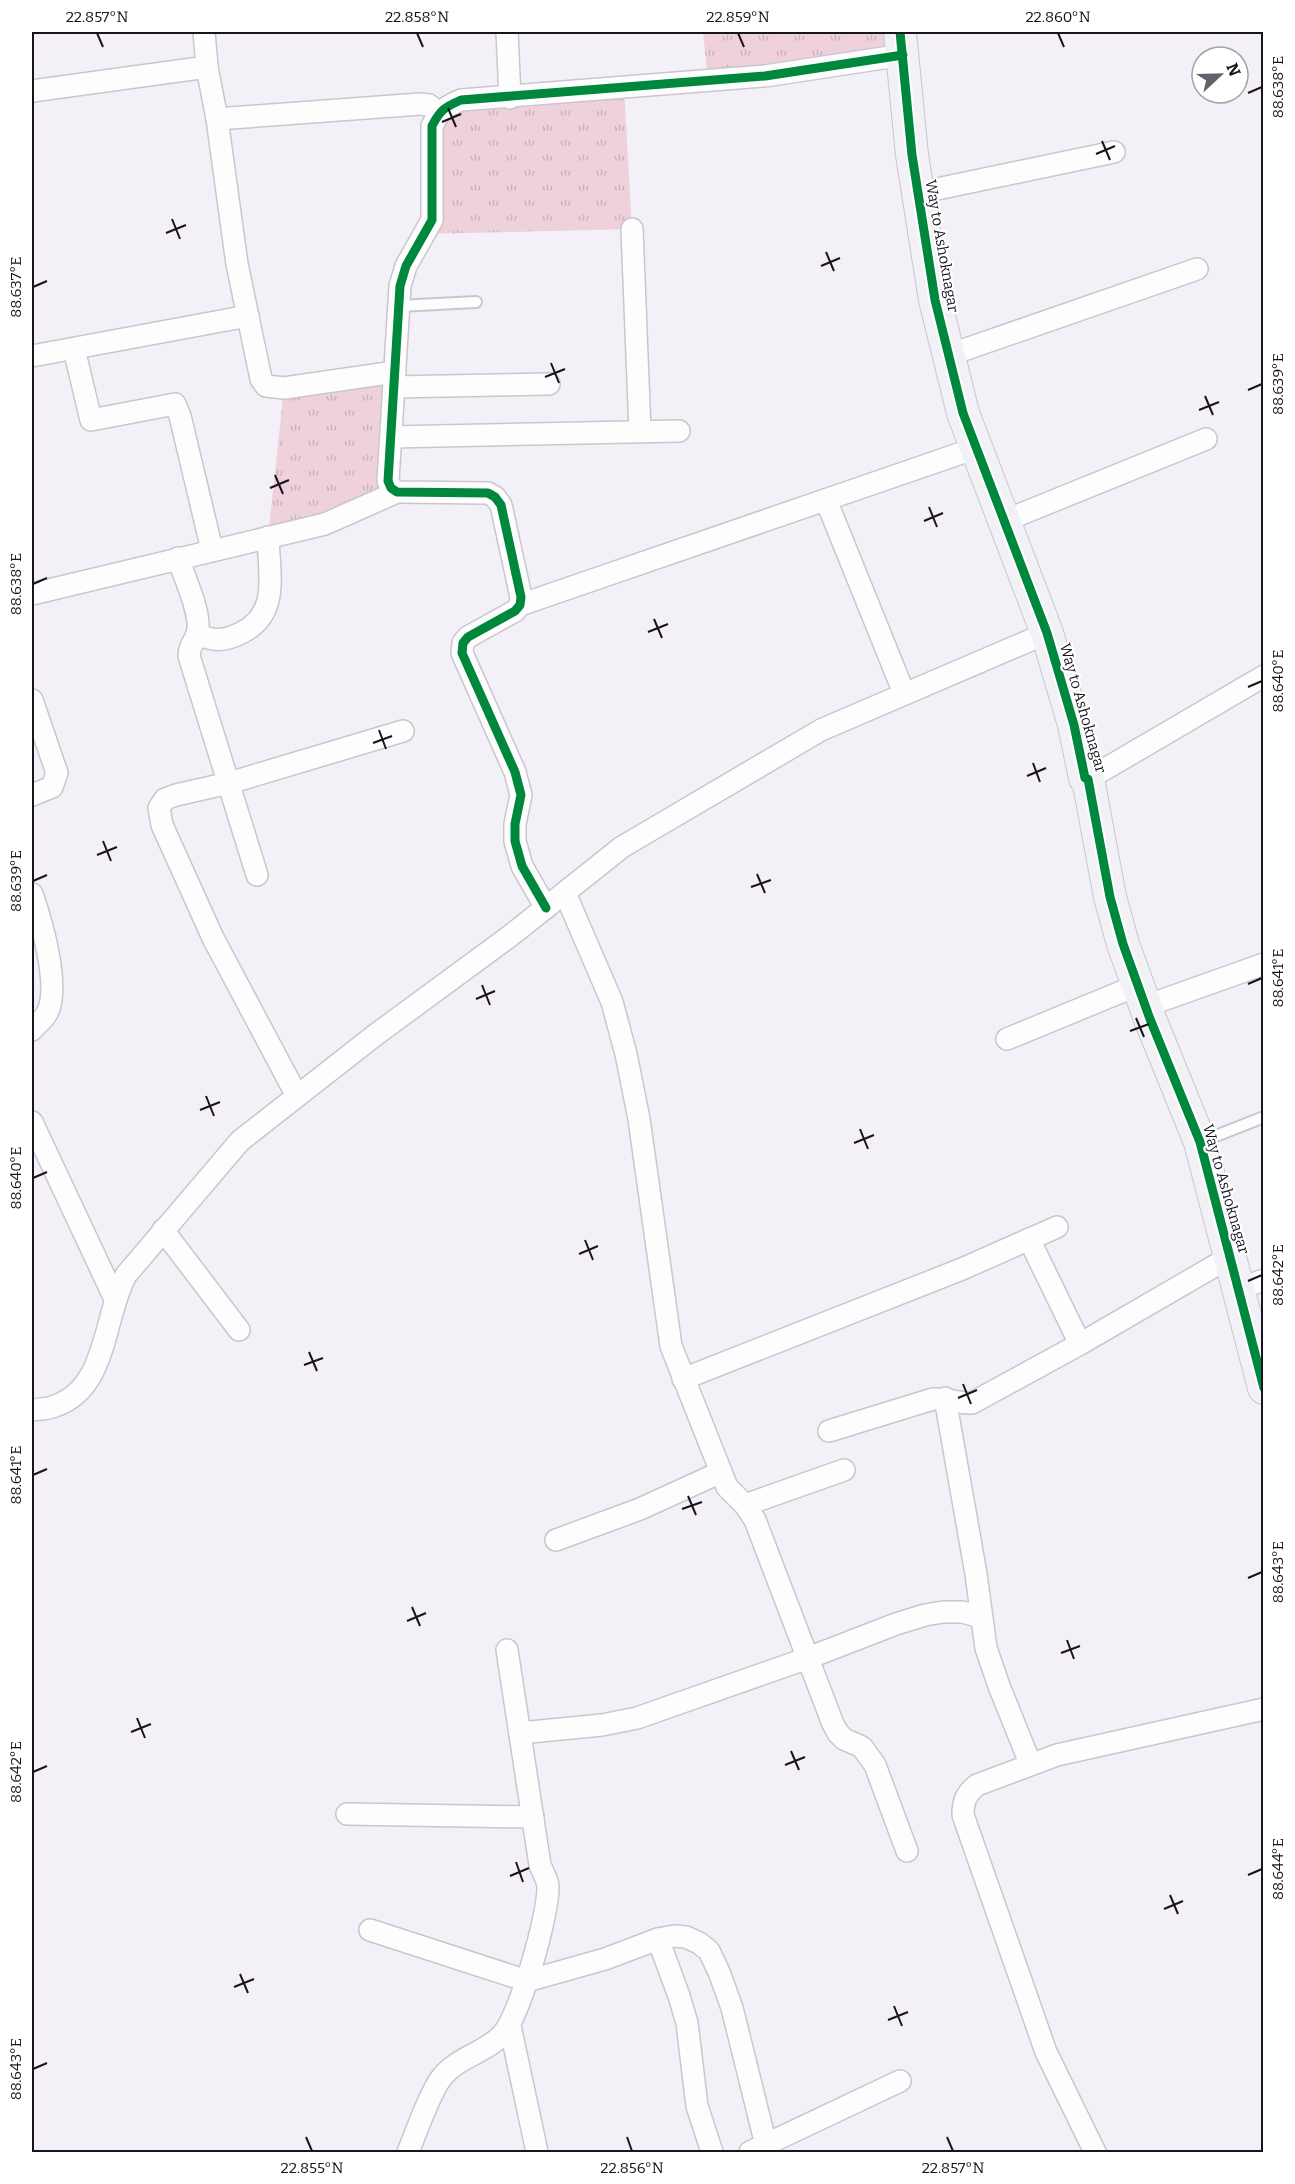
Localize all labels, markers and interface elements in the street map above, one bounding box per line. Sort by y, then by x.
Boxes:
text: 22.857°N [66,8,128,26]
text: 22.858°N [385,8,449,26]
text: 22.859°N [706,8,770,26]
text: 22.860°N [1025,8,1091,26]
north arrow [1190,45,1250,105]
text: 88.638°E [1269,56,1287,118]
text: N [1222,60,1245,79]
street label: Way to Ashoknagar [921,178,963,314]
text: 88.637°E [7,256,25,318]
text: 88.639°E [1269,353,1287,415]
text: 88.638°E [7,553,25,615]
street label: Way to Ashoknagar [1056,641,1110,775]
text: 88.640°E [1269,649,1287,713]
text: 88.639°E [7,850,25,912]
text: 88.641°E [1269,948,1287,1008]
street label: Way to Ashoknagar [1199,1122,1253,1256]
text: 88.640°E [7,1146,25,1210]
text: 88.642°E [1269,1244,1287,1306]
text: 88.641°E [7,1445,25,1505]
text: 88.643°E [1269,1541,1287,1603]
text: 88.642°E [7,1741,25,1803]
text: 88.644°E [1269,1838,1287,1900]
text: 88.643°E [7,2038,25,2100]
text: 22.855°N [281,2159,344,2177]
text: 22.856°N [600,2159,664,2177]
text: 22.857°N [922,2159,984,2177]

